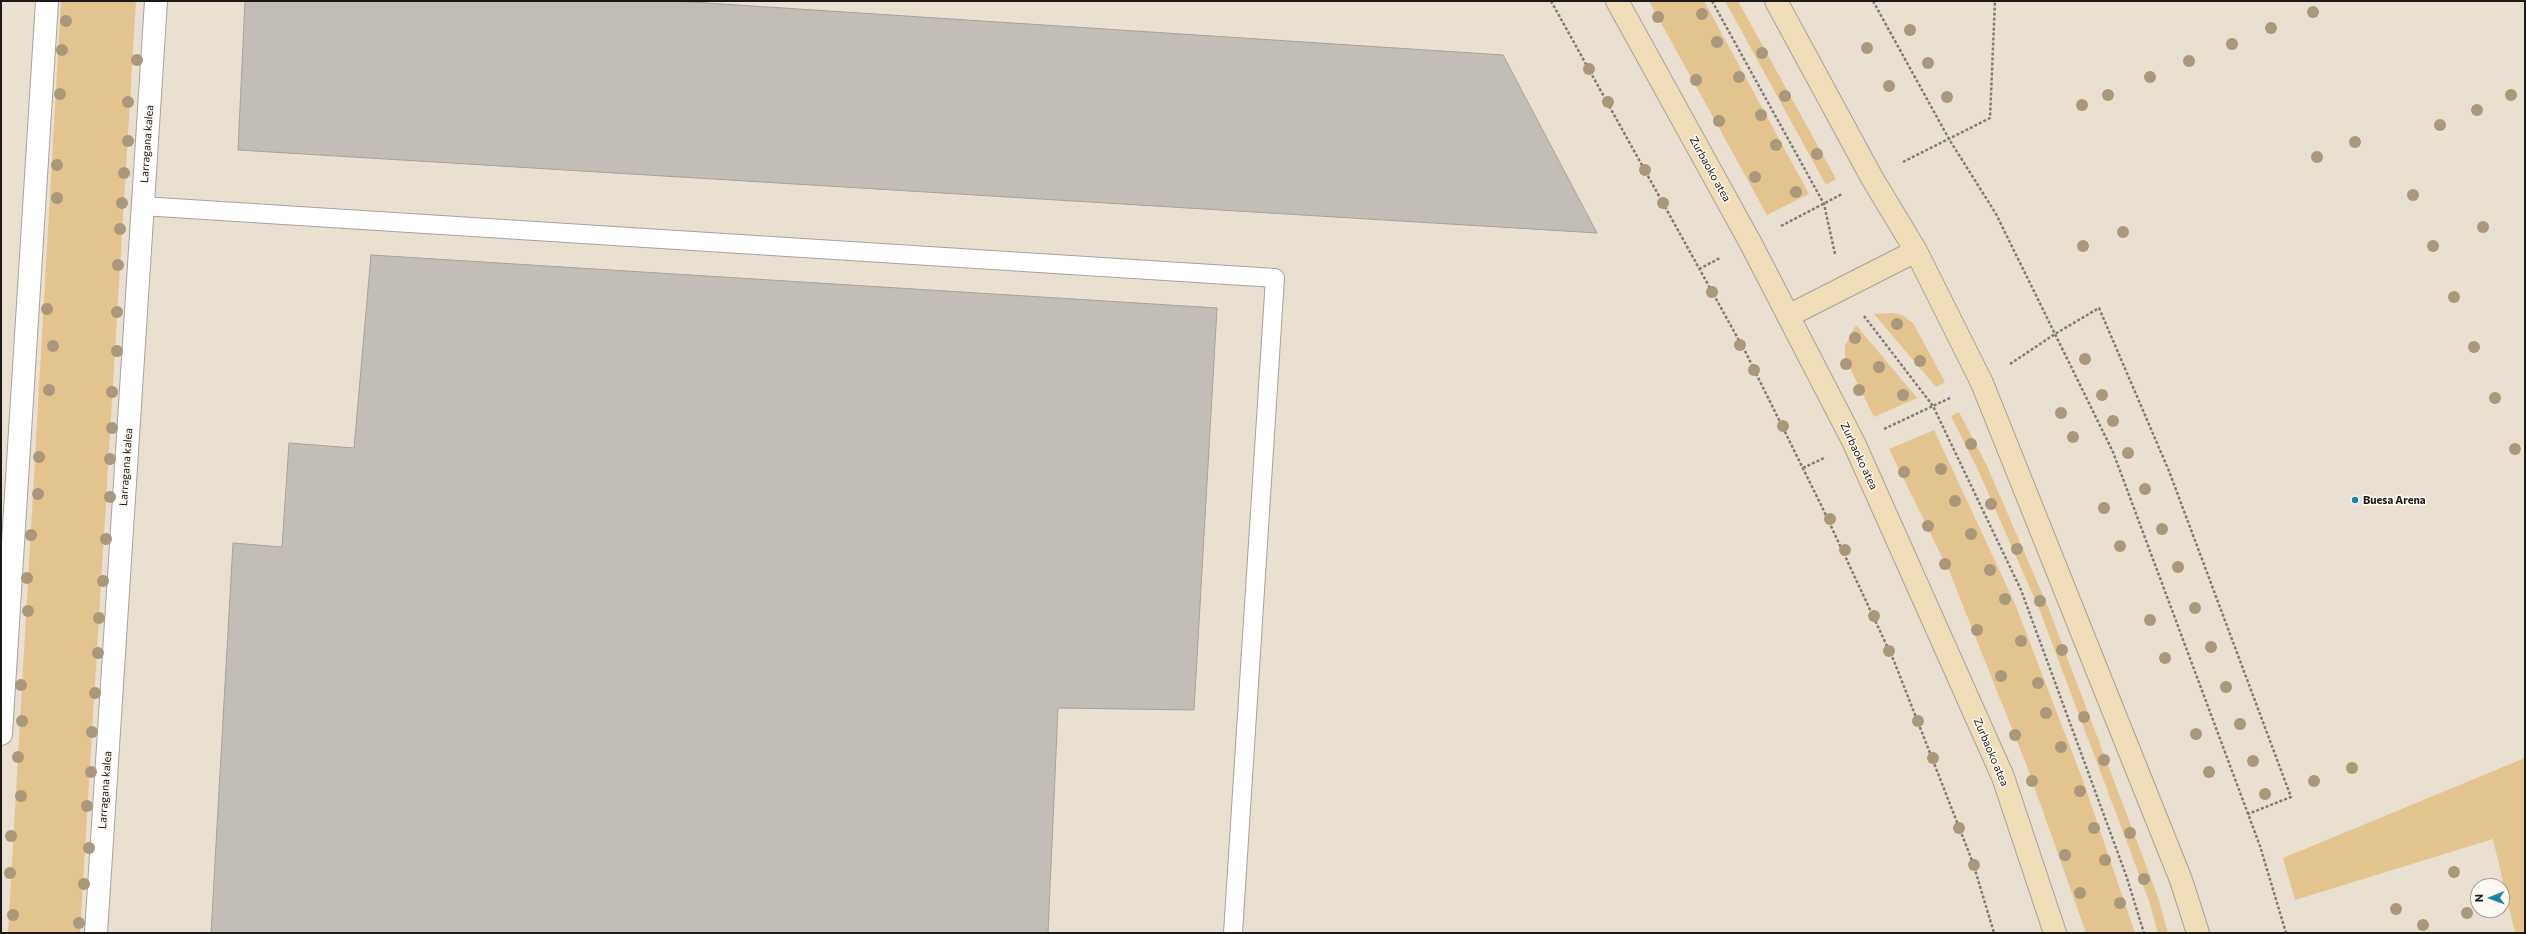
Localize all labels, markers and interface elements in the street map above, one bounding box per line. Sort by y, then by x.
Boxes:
street label: Larragana kalea [138,104,156,184]
street label: Zurbaoko atea [1687,134,1733,204]
street label: Zurbaoko atea [1838,420,1880,492]
street label: Larragana kalea [117,427,135,507]
place label: Buesa Arena [2363,493,2426,507]
marker: Buesa Arena [2350,495,2360,505]
street label: Zurbaoko atea [1971,716,2011,788]
street label: Larragana kalea [96,750,114,830]
north arrow [2470,878,2510,918]
text: N [2472,894,2485,902]

